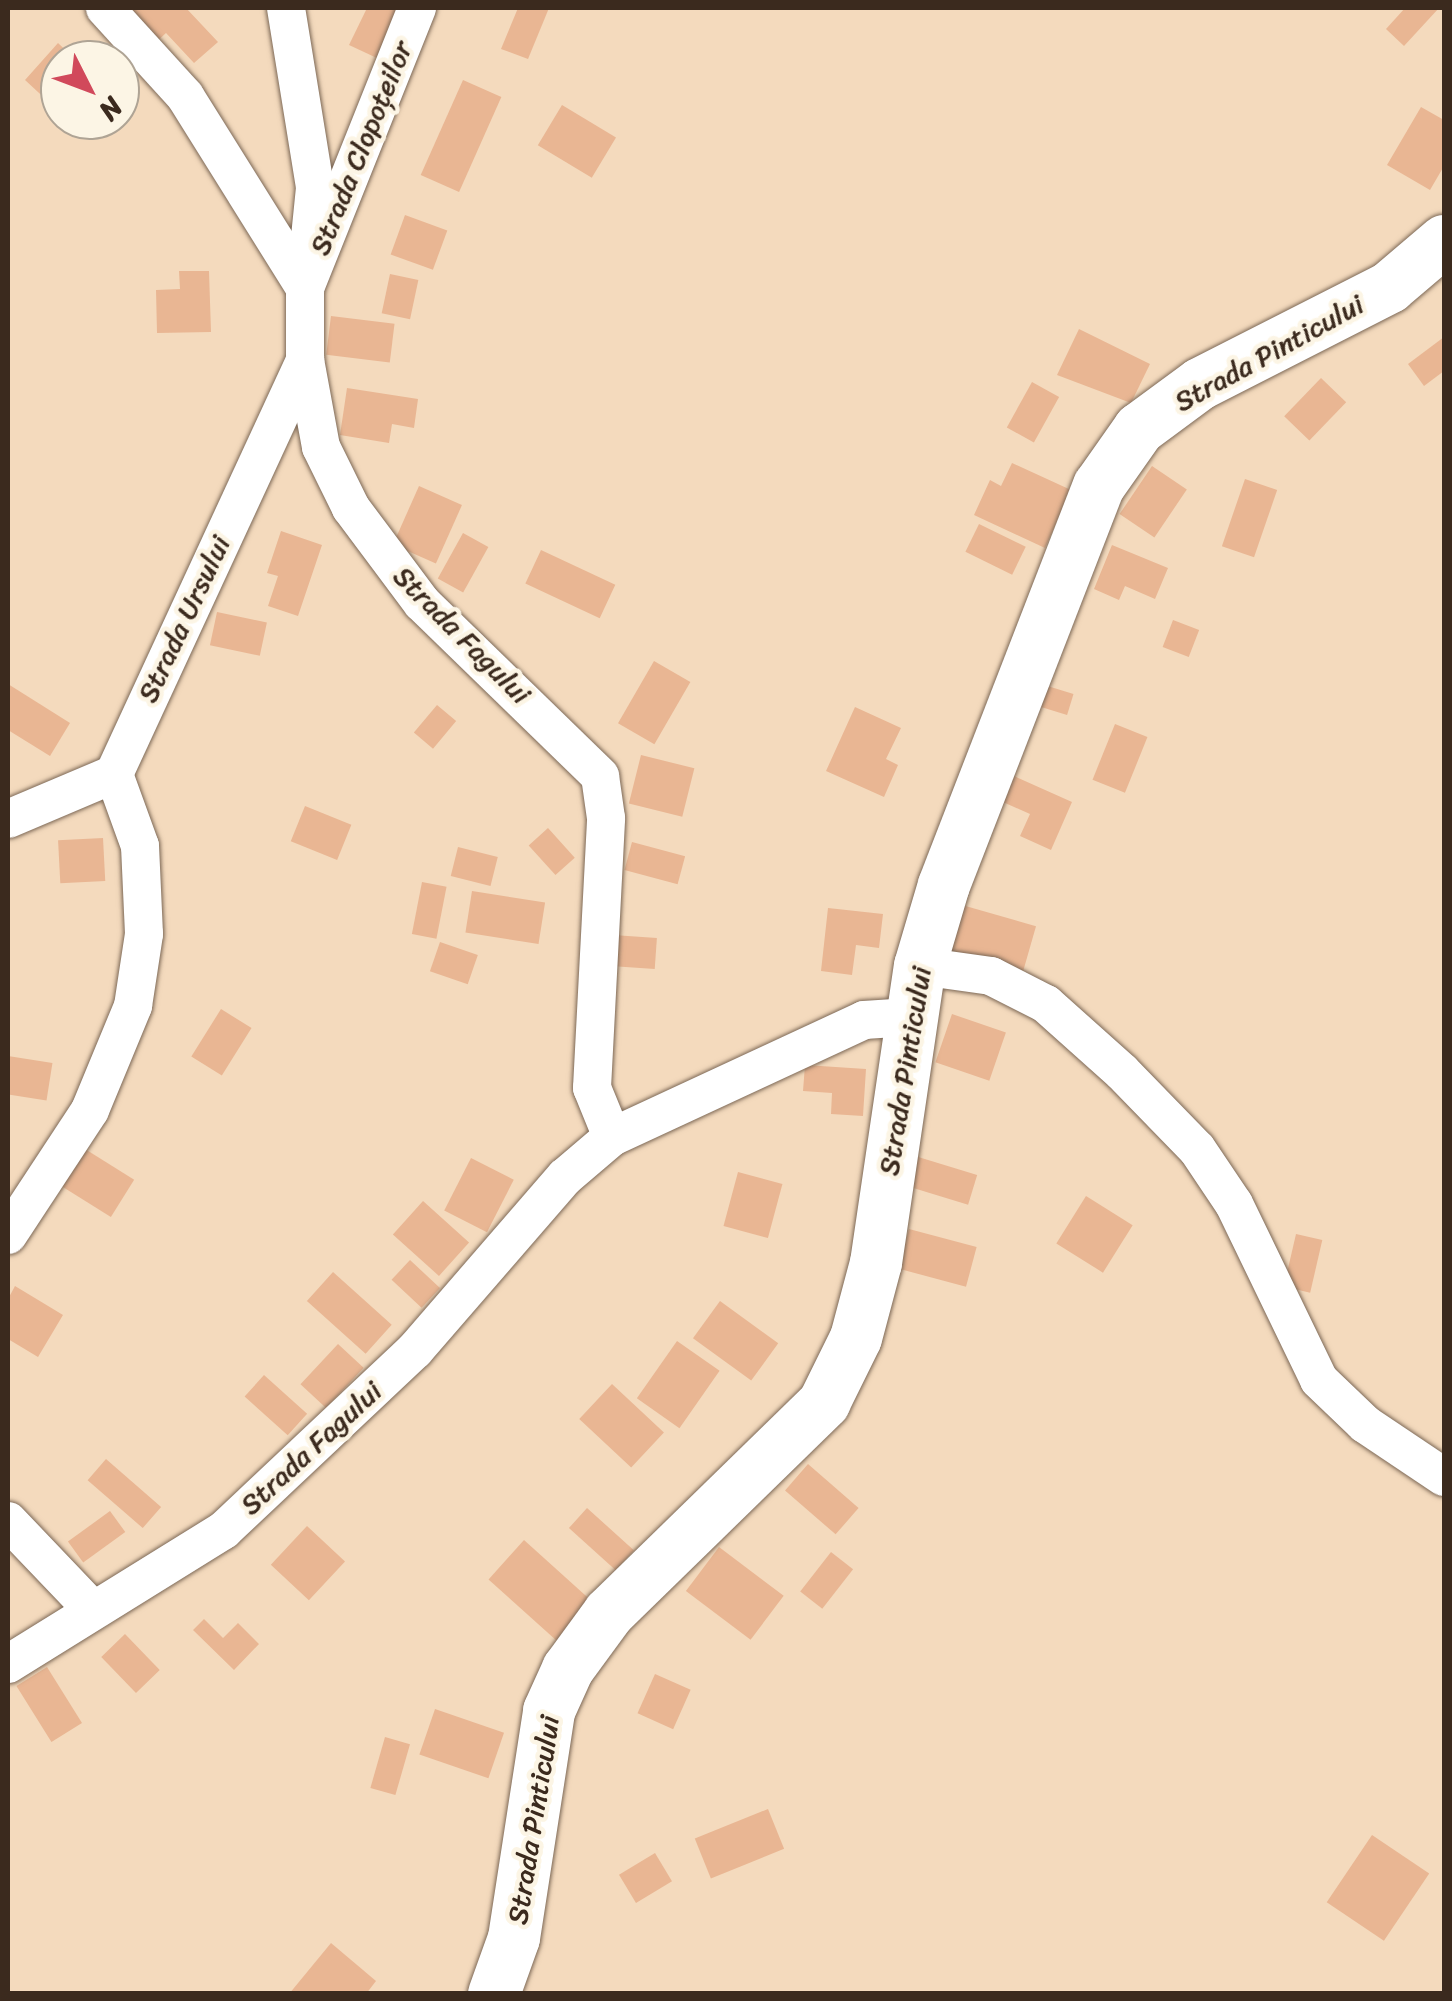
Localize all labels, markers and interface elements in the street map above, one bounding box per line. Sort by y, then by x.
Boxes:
street label: Strada Clopoțeilor [303,36,419,260]
north arrow [40,40,140,140]
text: N [86,85,136,133]
street label: Strada Pinticului [1169,287,1369,419]
street label: Strada Ursului [131,530,237,708]
street label: Strada Fagului [386,559,538,711]
street label: Strada Pinticului [872,964,938,1178]
street label: Strada Fagului [233,1374,389,1522]
street label: Strada Pinticului [501,1713,567,1927]

